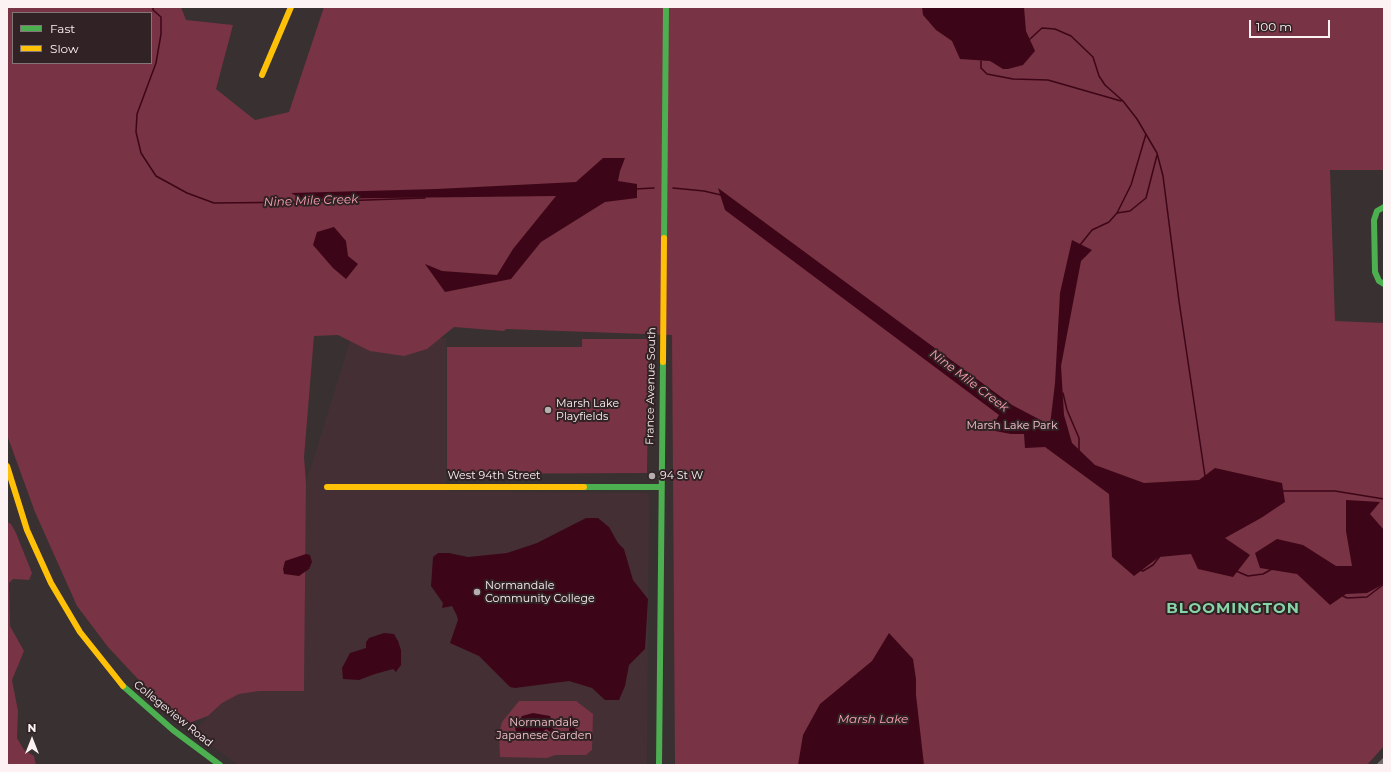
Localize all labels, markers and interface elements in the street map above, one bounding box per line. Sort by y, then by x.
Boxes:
legend [12,12,152,64]
scale bar [1251,12,1332,38]
text: 100 m [1256,19,1292,34]
text: Fast [50,21,75,36]
text: Slow [50,41,79,56]
water label: Nine Mile Creek [263,192,359,210]
street label: France Avenue South [643,327,659,445]
water label: Nine Mile Creek [927,347,1011,415]
place label: Marsh Lake Playfields [556,397,619,423]
marker: Marsh Lake Playfields [543,405,553,415]
park label: Marsh Lake Park [966,419,1058,433]
street label: West 94th Street [448,469,540,483]
place label: 94 St W [660,469,703,483]
marker: 94 St W [647,471,657,481]
place label: Normandale Community College [485,579,595,605]
marker: Normandale Community College [472,587,482,597]
district label: BLOOMINGTON [1166,600,1300,618]
street label: Collegeview Road [131,678,215,750]
water label: Marsh Lake [838,712,908,726]
park label: Normandale Japanese Garden [496,716,592,742]
north arrow [12,720,52,760]
text: N [28,721,36,735]

